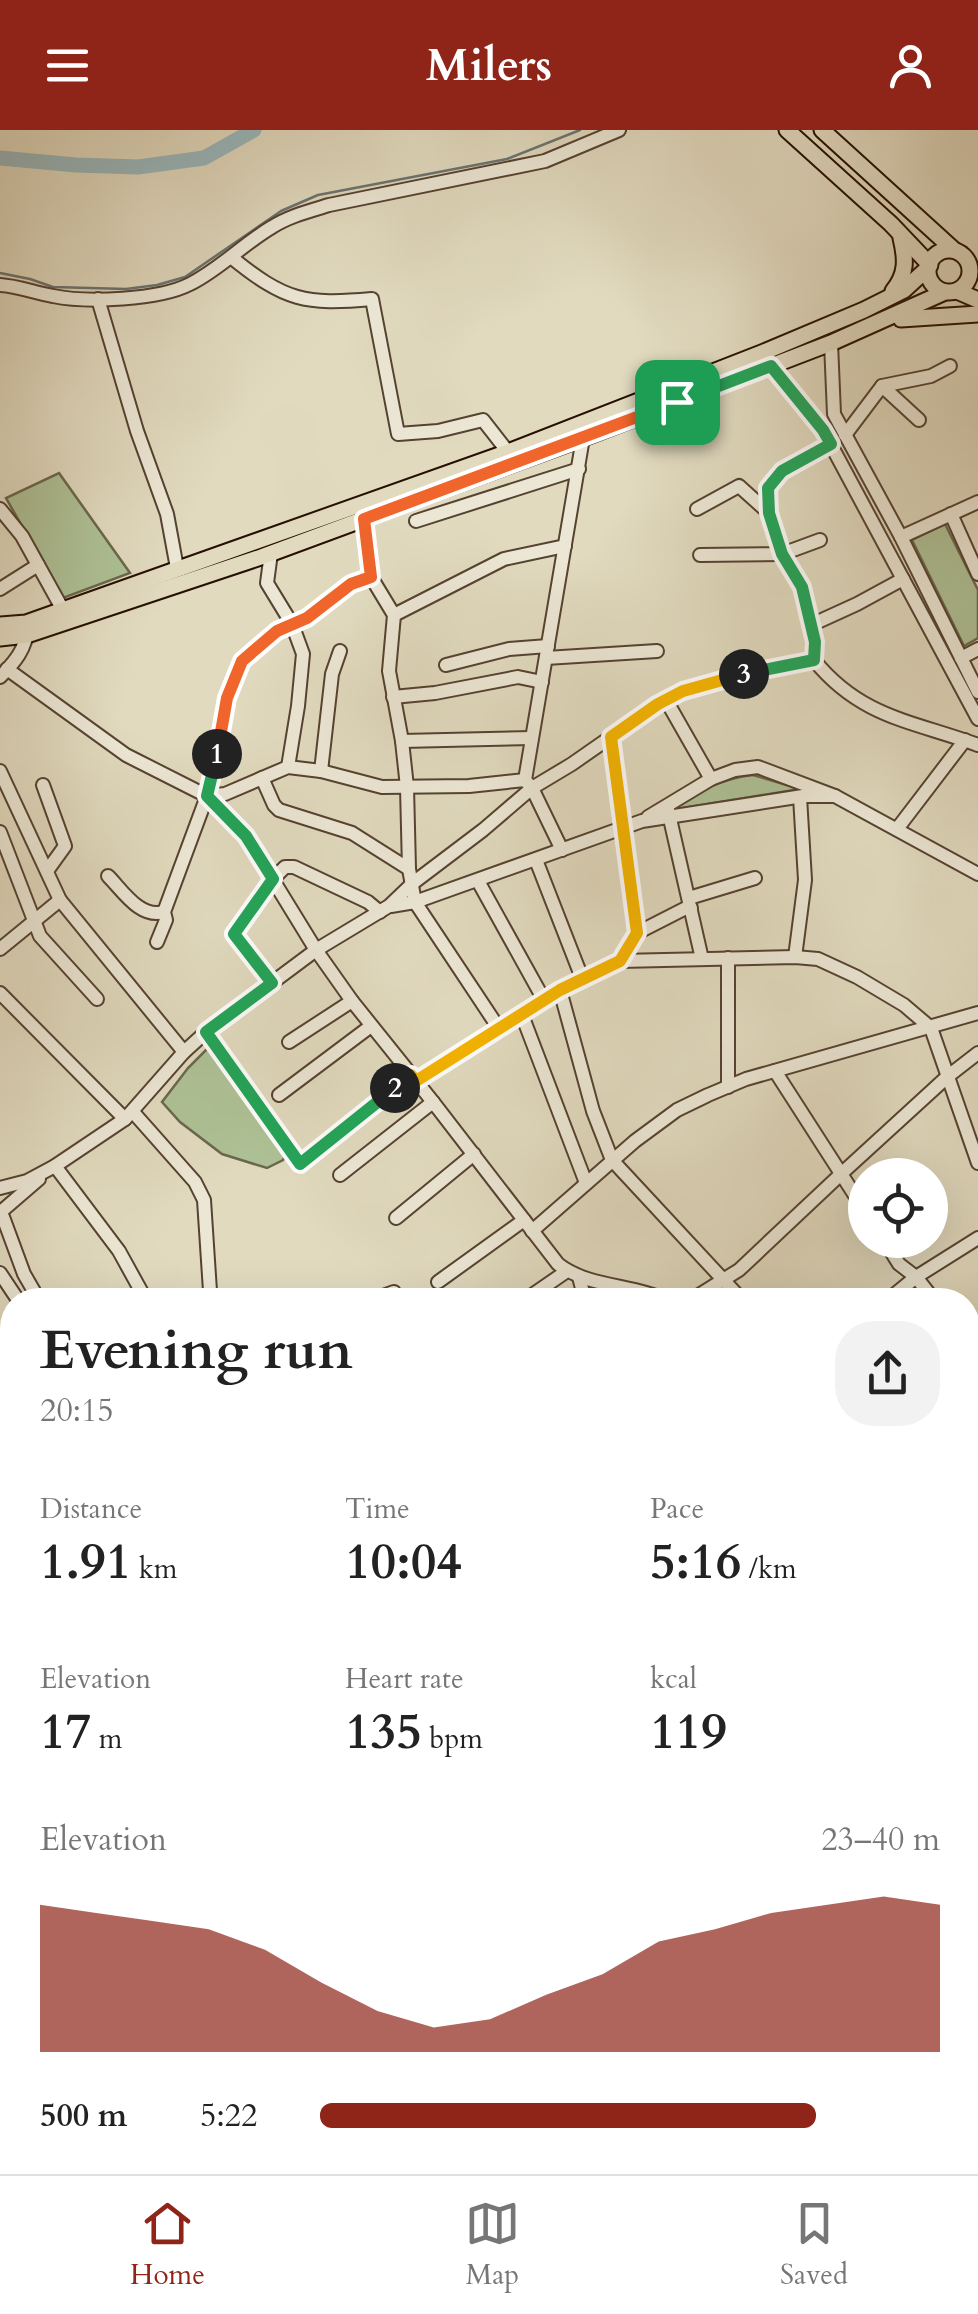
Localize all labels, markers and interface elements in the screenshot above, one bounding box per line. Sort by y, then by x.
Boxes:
text: Milers [426,35,552,96]
icon: menu [40,38,95,93]
icon: person [883,38,938,93]
pin [635,360,720,445]
icon: arrive [650,375,705,430]
pin: 3 [719,649,769,699]
text: 3 [737,655,751,693]
pin: 1 [192,729,242,779]
text: 1 [210,735,224,773]
pin: 2 [370,1063,420,1113]
text: 2 [388,1069,402,1107]
map controls [848,1158,948,1258]
button: locate [848,1158,948,1258]
text: Evening run [40,1314,353,1388]
button: share [835,1321,940,1426]
text: 20:15 [40,1389,114,1433]
text: Distance [40,1490,142,1528]
text: Time [345,1490,410,1528]
text: Pace [650,1490,704,1528]
text: 1.91 [40,1528,131,1596]
text: 10:04 [345,1528,462,1596]
text: 5:16 [650,1528,741,1596]
text: km [131,1550,178,1588]
text: /km [741,1550,797,1588]
text: Elevation [40,1660,151,1698]
text: Heart rate [345,1660,464,1698]
text: kcal [650,1660,697,1698]
text: 17 [40,1698,91,1766]
text: 135 [345,1698,422,1766]
text: 119 [650,1698,727,1766]
text: m [91,1720,122,1758]
text: bpm [422,1720,483,1758]
text: Elevation [40,1818,167,1862]
text: 23–40 m [821,1818,940,1862]
text: 500 m [40,2094,127,2138]
text: 5:22 [200,2094,257,2138]
tab: Home [130,2196,205,2294]
tab: Map [465,2196,520,2294]
tab: Saved [780,2196,848,2294]

